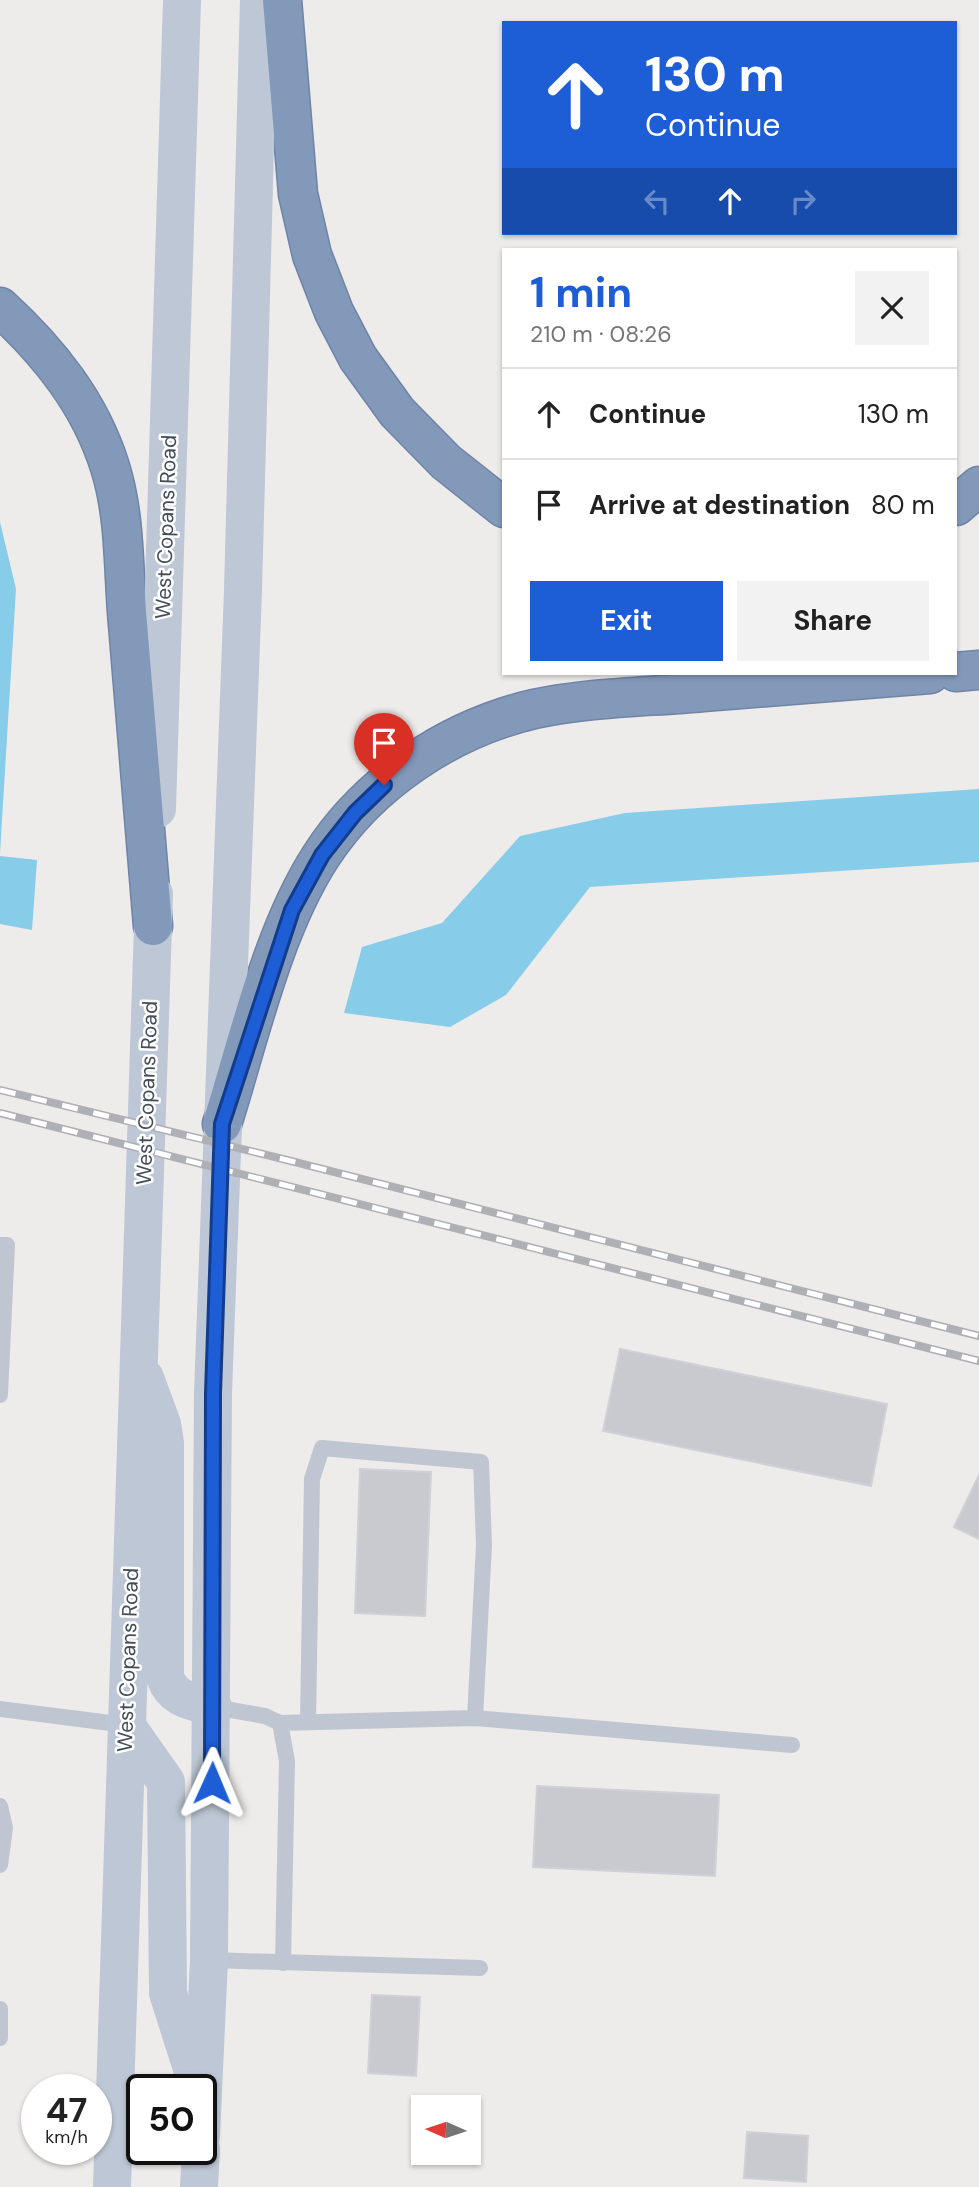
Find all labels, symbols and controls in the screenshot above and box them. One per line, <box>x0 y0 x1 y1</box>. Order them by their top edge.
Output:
text: 130 m <box>645 42 785 106</box>
icon: ahead <box>530 49 621 140</box>
text: Continue <box>645 104 780 146</box>
icon: left <box>638 182 676 220</box>
icon: ahead <box>711 182 749 220</box>
icon: right <box>784 182 822 220</box>
text: 1 min <box>530 265 632 320</box>
button: close <box>855 271 929 345</box>
text: 210 m · 08:26 <box>530 319 672 349</box>
icon: ahead <box>530 395 568 433</box>
text: Continue <box>589 397 706 431</box>
text: 130 m <box>858 397 929 431</box>
street label: West Copans Road <box>149 434 183 620</box>
icon: arrive <box>530 486 568 524</box>
text: Arrive at destination <box>589 488 850 522</box>
text: 80 m <box>871 488 935 522</box>
button: Exit <box>530 581 723 661</box>
button: Share <box>737 581 929 661</box>
pin <box>354 713 414 785</box>
icon: arrive <box>365 724 403 762</box>
street label: West Copans Road <box>130 1000 164 1186</box>
street label: West Copans Road <box>111 1567 145 1753</box>
position arrow <box>175 1746 249 1820</box>
speed limit sign: 50 <box>126 2074 217 2165</box>
text: 47 <box>46 2087 87 2133</box>
north arrow <box>411 2095 481 2165</box>
map controls <box>411 2095 481 2165</box>
text: km/h <box>45 2125 88 2149</box>

